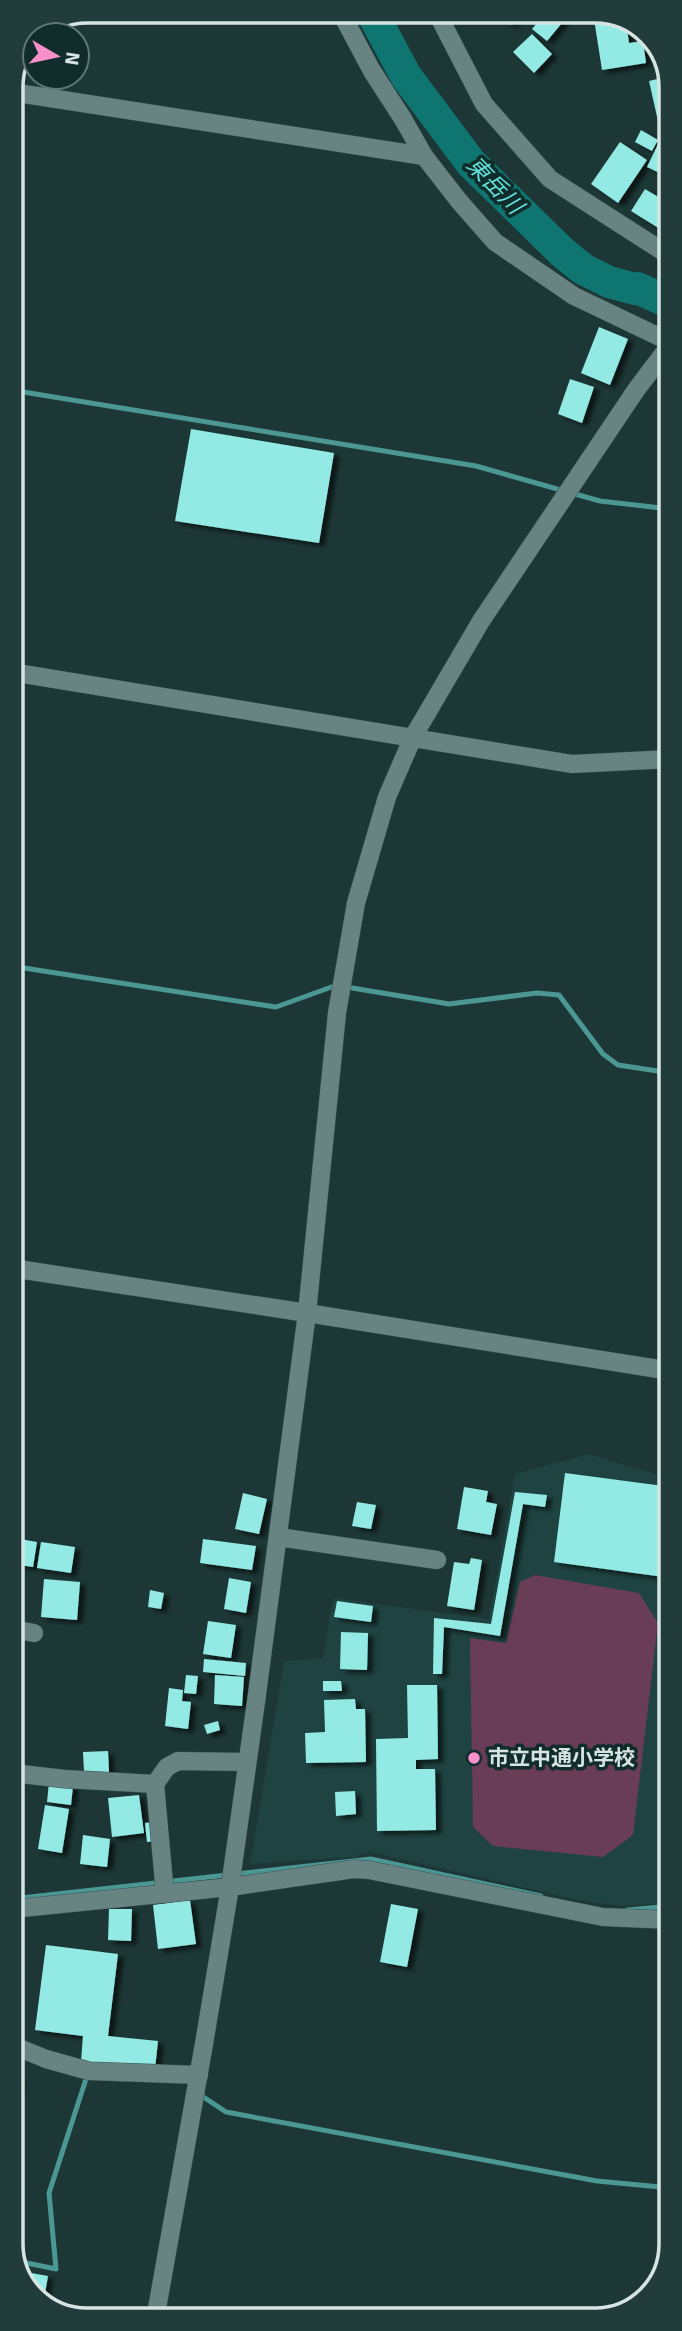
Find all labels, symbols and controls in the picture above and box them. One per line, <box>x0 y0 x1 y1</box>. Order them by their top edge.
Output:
north arrow <box>21 21 91 91</box>
text: N <box>59 50 85 67</box>
water label: 東岳川 <box>460 150 531 222</box>
place label: 市立中通小学校 <box>488 1745 635 1771</box>
marker: 市立中通小学校 <box>466 1750 482 1766</box>

